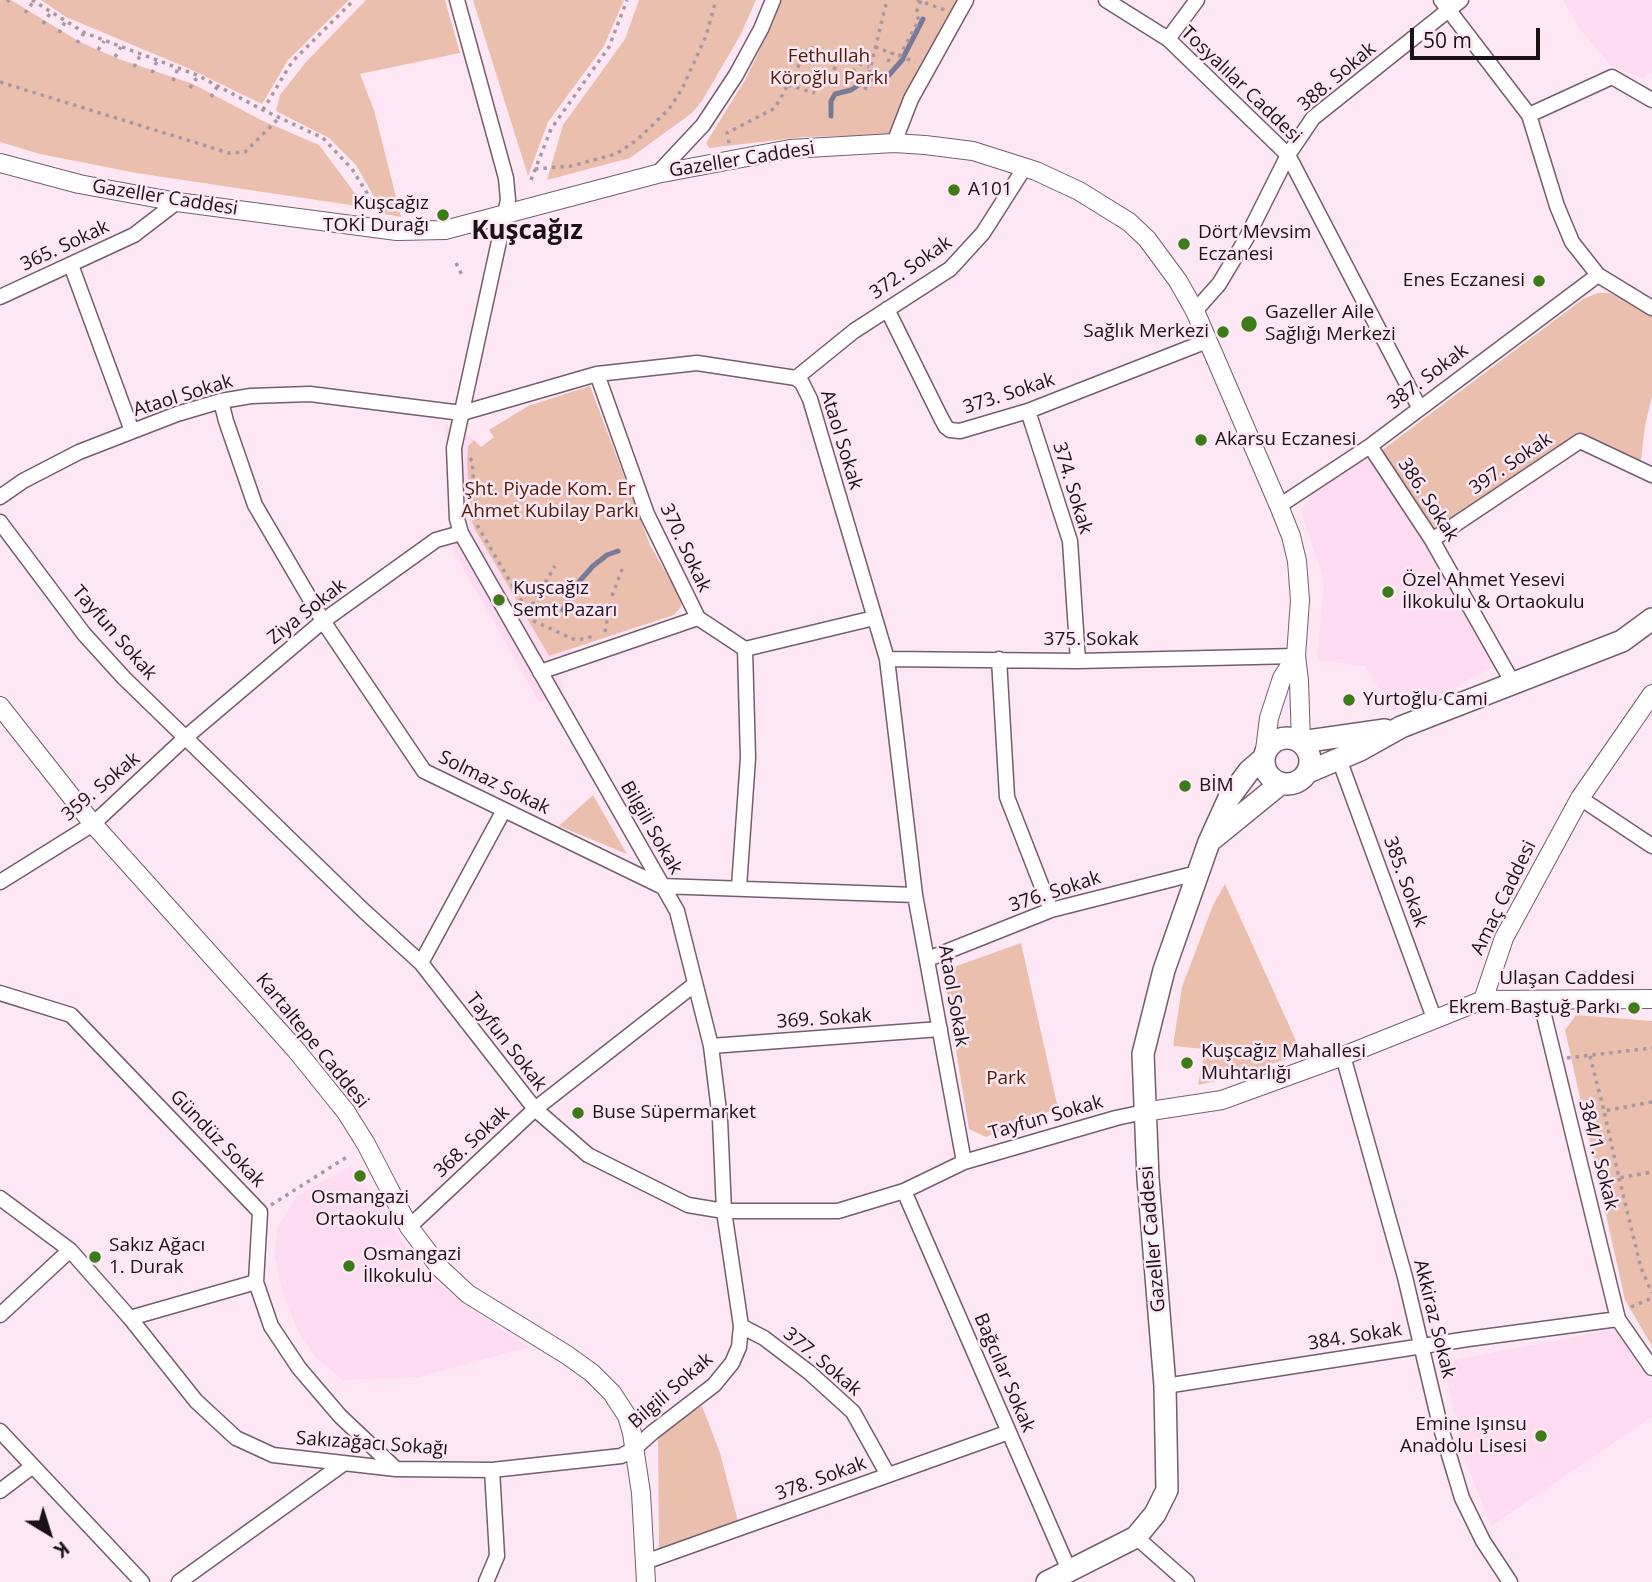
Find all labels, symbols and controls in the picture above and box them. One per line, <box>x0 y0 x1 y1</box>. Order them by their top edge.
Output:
scale bar <box>1414 14 1544 58</box>
street label: Tosyalılar Caddesi <box>1176 22 1306 148</box>
text: 50 m <box>1423 26 1472 54</box>
street label: 388. Sokak <box>1293 38 1381 116</box>
park label: Fethullah Köroğlu Parkı <box>770 46 888 90</box>
street label: Gazeller Caddesi <box>668 137 816 183</box>
street label: Gazeller Caddesi <box>91 175 239 221</box>
place label: A101 <box>968 179 1013 201</box>
marker: A101 <box>946 182 962 198</box>
place label: Kuşcağız TOKİ Durağı <box>323 193 429 237</box>
marker: Kuşcağız TOKİ Durağı <box>435 207 451 223</box>
street label: 365. Sokak <box>17 216 113 276</box>
district label: Kuşcağız <box>471 216 583 248</box>
place label: Dört Mevsim Eczanesi <box>1198 222 1311 266</box>
street label: 372. Sokak <box>866 231 956 305</box>
marker: Dört Mevsim Eczanesi <box>1176 236 1192 252</box>
place label: Enes Eczanesi <box>1403 270 1525 292</box>
marker: Enes Eczanesi <box>1531 273 1547 289</box>
place label: Gazeller Aile Sağlığı Merkezi <box>1265 302 1396 346</box>
marker: Gazeller Aile Sağlığı Merkezi <box>1239 314 1259 334</box>
place label: Sağlık Merkezi <box>1083 321 1209 343</box>
marker: Sağlık Merkezi <box>1215 324 1231 340</box>
street label: 387. Sokak <box>1383 339 1473 415</box>
street label: 373. Sokak <box>960 368 1058 420</box>
street label: Ataol Sokak <box>130 370 236 422</box>
street label: Ataol Sokak <box>815 387 867 493</box>
street label: 397. Sokak <box>1465 428 1557 500</box>
place label: Akarsu Eczanesi <box>1215 429 1356 451</box>
marker: Akarsu Eczanesi <box>1193 432 1209 448</box>
street label: 374. Sokak <box>1047 439 1097 537</box>
street label: 386. Sokak <box>1393 454 1463 546</box>
park label: Şht. Piyade Kom. Er Ahmet Kubilay Parkı <box>461 479 639 523</box>
street label: 370. Sokak <box>655 500 715 596</box>
place label: Özel Ahmet Yesevi İlkokulu & Ortaokulu <box>1402 570 1585 614</box>
street label: Ziya Sokak <box>263 574 351 650</box>
place label: Kuşcağız Semt Pazarı <box>513 578 617 622</box>
street label: Tayfun Sokak <box>67 581 161 685</box>
marker: Özel Ahmet Yesevi İlkokulu & Ortaokulu <box>1380 584 1396 600</box>
marker: Kuşcağız Semt Pazarı <box>491 592 507 608</box>
street label: 375. Sokak <box>1044 629 1138 651</box>
place label: Yurtoğlu Cami <box>1363 689 1488 711</box>
marker: Yurtoğlu Cami <box>1341 692 1357 708</box>
street label: Solmaz Sokak <box>435 746 553 820</box>
street label: 359. Sokak <box>57 748 145 826</box>
place label: BİM <box>1199 775 1234 797</box>
street label: Bilgili Sokak <box>615 777 687 879</box>
marker: BİM <box>1177 778 1193 794</box>
street label: 385. Sokak <box>1378 834 1432 930</box>
street label: Amaç Caddesi <box>1466 837 1542 959</box>
street label: 376. Sokak <box>1006 866 1104 918</box>
street label: Ataol Sokak <box>933 943 973 1049</box>
street label: Ulaşan Caddesi <box>1499 968 1635 990</box>
street label: Kartaltepe Caddesi <box>251 969 373 1113</box>
street label: Tayfun Sokak <box>461 989 551 1095</box>
place label: Ekrem Baştuğ Parkı <box>1448 997 1620 1019</box>
marker: Ekrem Baştuğ Parkı <box>1626 1000 1642 1016</box>
street label: 369. Sokak <box>776 1004 872 1034</box>
place label: Kuşcağız Mahallesi Muhtarlığı <box>1201 1041 1366 1085</box>
marker: Kuşcağız Mahallesi Muhtarlığı <box>1179 1055 1195 1071</box>
park label: Park <box>986 1068 1026 1090</box>
street label: Gündüz Sokak <box>165 1086 269 1192</box>
street label: Tayfun Sokak <box>986 1091 1106 1145</box>
street label: 384/1. Sokak <box>1573 1098 1623 1212</box>
street label: 368. Sokak <box>430 1101 514 1183</box>
place label: Buse Süpermarket <box>592 1102 756 1124</box>
marker: Buse Süpermarket <box>570 1105 586 1121</box>
street label: Gazeller Caddesi <box>1135 1165 1171 1313</box>
marker: Osmangazi Ortaokulu <box>352 1168 368 1184</box>
place label: Osmangazi Ortaokulu <box>311 1187 409 1231</box>
place label: Sakız Ağacı 1. Durak <box>109 1235 205 1279</box>
place label: Osmangazi İlkokulu <box>363 1244 461 1288</box>
marker: Sakız Ağacı 1. Durak <box>87 1249 103 1265</box>
street label: Akkiraz Sokak <box>1408 1257 1460 1381</box>
marker: Osmangazi İlkokulu <box>341 1258 357 1274</box>
street label: Bağcılar Sokak <box>969 1310 1039 1436</box>
street label: 384. Sokak <box>1306 1318 1404 1356</box>
street label: 377. Sokak <box>778 1323 866 1401</box>
street label: Bilgili Sokak <box>624 1348 718 1434</box>
place label: Emine Işınsu Anadolu Lisesi <box>1400 1414 1527 1458</box>
street label: Sakızağacı Sokağı <box>295 1427 449 1461</box>
marker: Emine Işınsu Anadolu Lisesi <box>1533 1428 1549 1444</box>
street label: 378. Sokak <box>773 1452 869 1506</box>
north arrow <box>14 1498 84 1568</box>
text: K <box>49 1535 75 1564</box>

